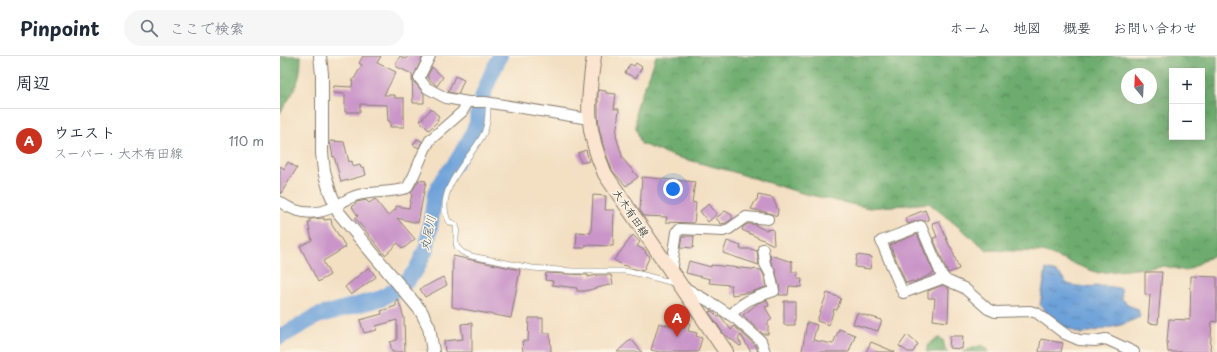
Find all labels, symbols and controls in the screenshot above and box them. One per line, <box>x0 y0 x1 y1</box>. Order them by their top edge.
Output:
search box <box>124 10 404 46</box>
text: Pinpoint <box>20 14 100 42</box>
text: ここで検索 <box>170 16 245 39</box>
icon: search <box>138 17 160 39</box>
text: ホーム <box>950 17 991 38</box>
text: 地図 <box>1013 17 1041 38</box>
text: 概要 <box>1063 17 1091 38</box>
text: お問い合わせ <box>1113 17 1197 38</box>
north arrow <box>1121 68 1157 104</box>
map controls <box>1169 68 1205 140</box>
button: + <box>1169 68 1205 104</box>
text: 周辺 <box>16 69 50 95</box>
button: − <box>1169 104 1205 140</box>
text: ウエスト <box>54 120 115 143</box>
text: A <box>24 131 34 150</box>
text: 110 m <box>229 131 264 150</box>
text: スーパー · 大木有田線 <box>54 143 183 162</box>
your location <box>663 179 683 199</box>
street label: 大木有田線 <box>609 185 654 240</box>
water label: 丸尾川 <box>414 213 440 252</box>
pin: A <box>664 304 690 337</box>

